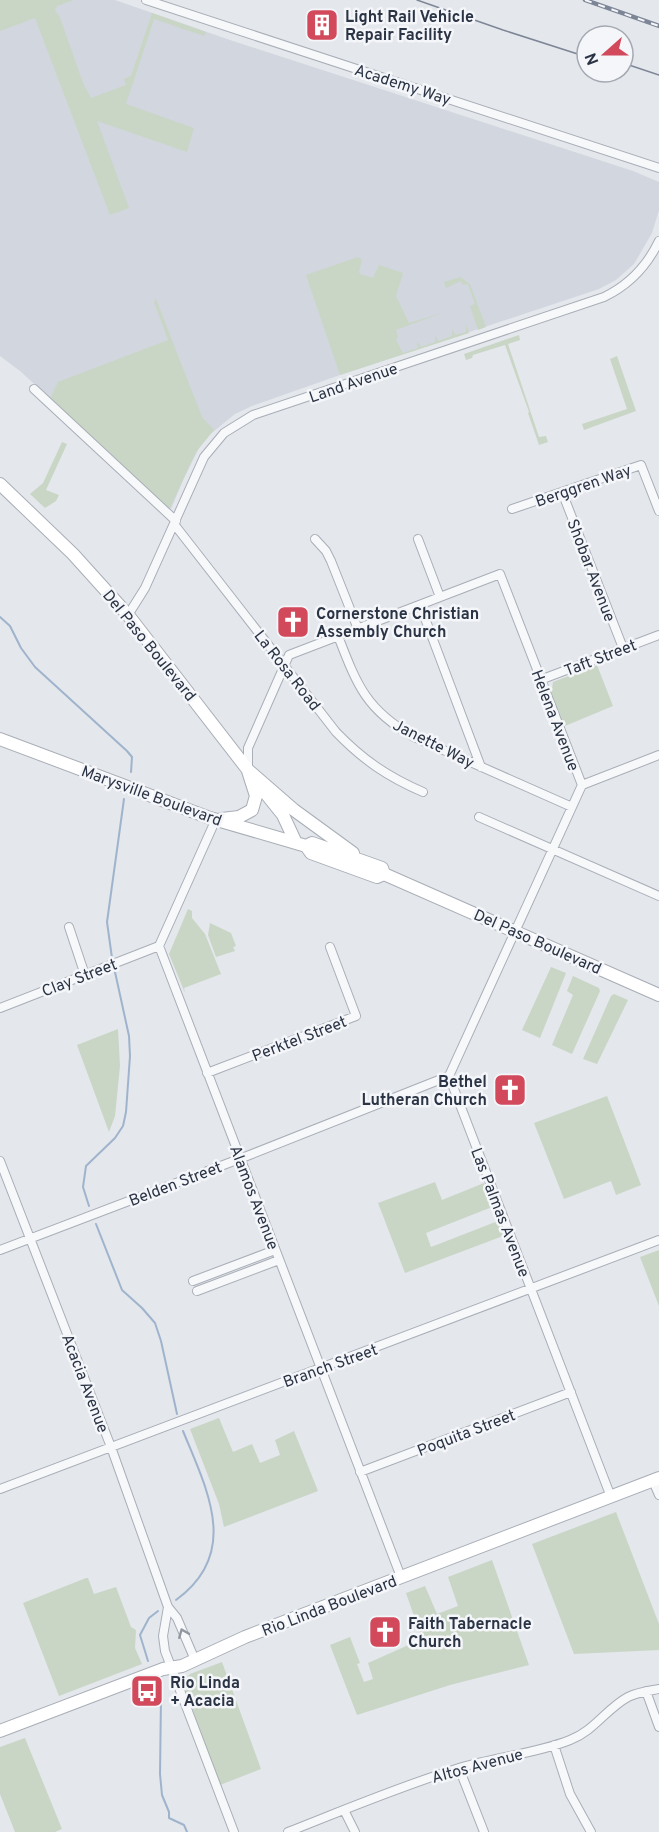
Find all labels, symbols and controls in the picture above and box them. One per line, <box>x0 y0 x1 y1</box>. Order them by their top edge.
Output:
building icon: Light Rail Vehicle Repair Facility <box>304 7 340 43</box>
place label: Light Rail Vehicle Repair Facility <box>345 8 474 46</box>
north arrow <box>575 24 635 84</box>
text: N <box>581 50 604 68</box>
street label: Academy Way <box>352 61 453 111</box>
street label: Land Avenue <box>307 359 401 408</box>
street label: Berggren Way <box>533 461 634 513</box>
street label: Shobar Avenue <box>561 517 619 625</box>
street label: Del Paso Boulevard <box>97 586 200 706</box>
church icon: Cornerstone Christian Assembly Church <box>275 604 311 640</box>
place label: Cornerstone Christian Assembly Church <box>316 605 479 643</box>
street label: La Rosa Road <box>249 627 324 715</box>
street label: Taft Street <box>562 636 640 682</box>
street label: Helena Avenue <box>526 667 583 774</box>
street label: Janette Way <box>389 716 477 774</box>
street label: Marysville Boulevard <box>78 762 224 832</box>
street label: Del Paso Boulevard <box>470 906 604 980</box>
street label: Clay Street <box>39 955 120 1002</box>
street label: Perktel Street <box>250 1013 350 1067</box>
church icon: Bethel Lutheran Church <box>492 1072 528 1108</box>
place label: Bethel Lutheran Church <box>361 1073 487 1111</box>
street label: Alamos Avenue <box>224 1143 282 1253</box>
street label: Las Palmas Avenue <box>465 1145 533 1280</box>
street label: Belden Street <box>126 1158 225 1212</box>
street label: Acacia Avenue <box>56 1331 112 1436</box>
street label: Branch Street <box>281 1341 381 1393</box>
street label: Poquita Street <box>415 1406 519 1462</box>
street label: Rio Linda Boulevard <box>259 1572 400 1642</box>
church icon: Faith Tabernacle Church <box>367 1614 403 1650</box>
place label: Faith Tabernacle Church <box>408 1615 532 1653</box>
one-way arrow <box>178 1628 190 1639</box>
bus stop icon: Rio Linda + Acacia <box>129 1673 165 1709</box>
place label: Rio Linda + Acacia <box>170 1674 240 1712</box>
street label: Altos Avenue <box>430 1745 525 1789</box>

